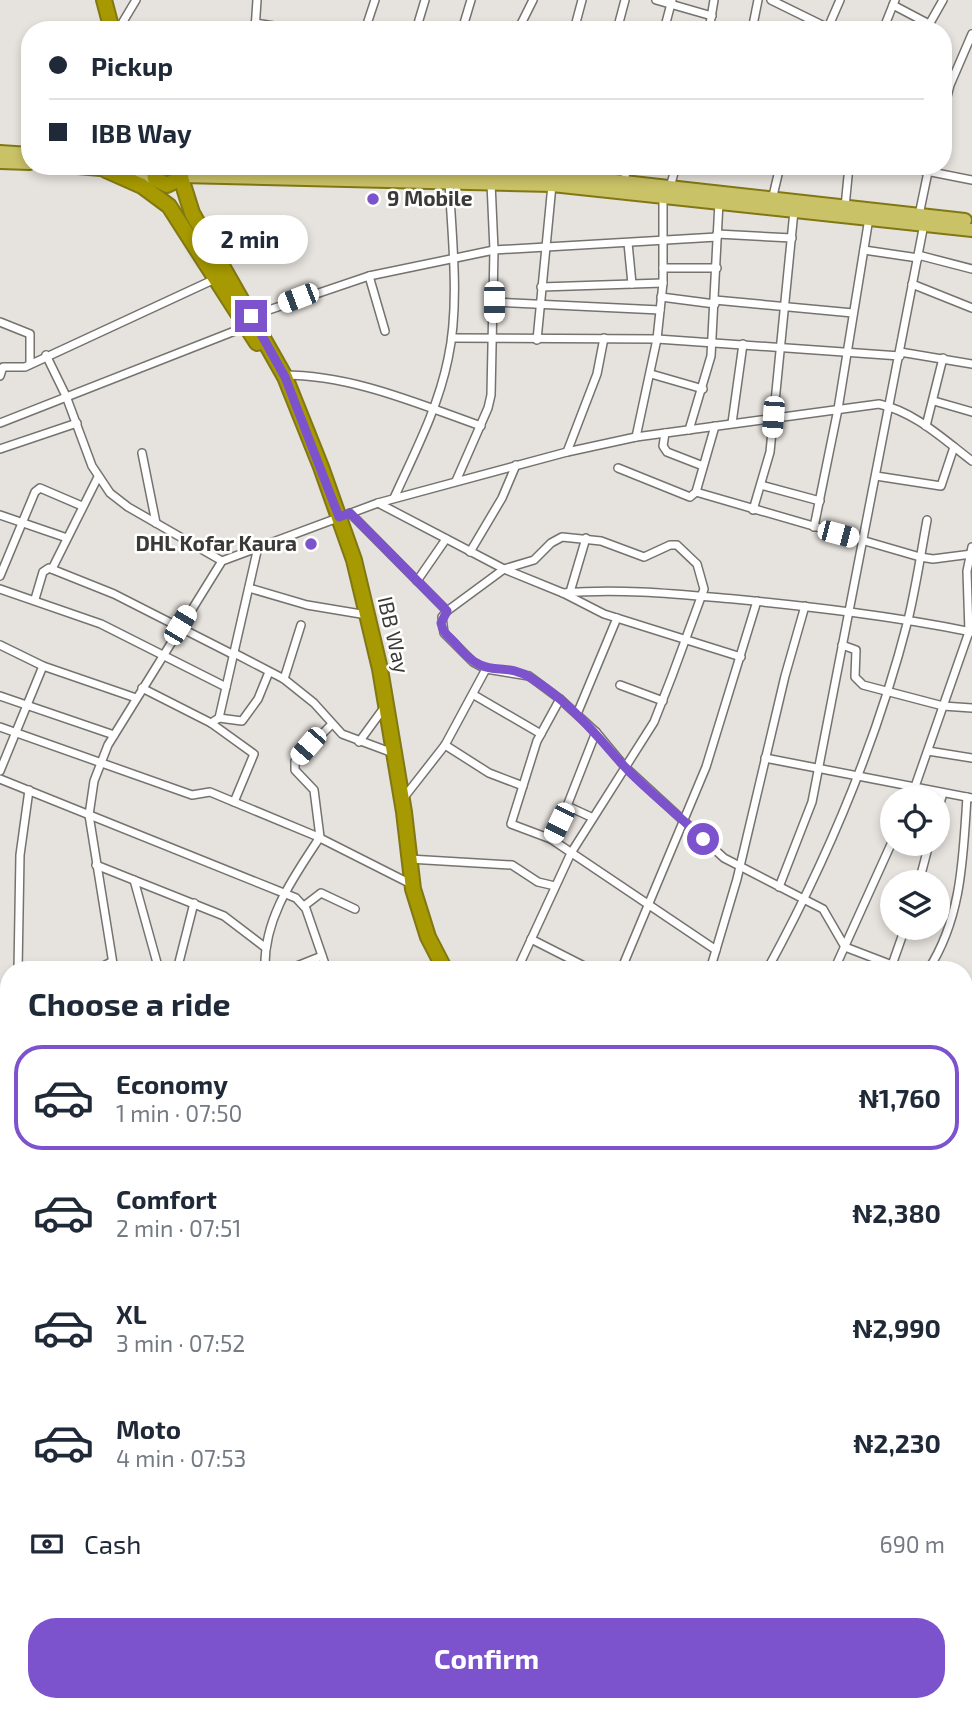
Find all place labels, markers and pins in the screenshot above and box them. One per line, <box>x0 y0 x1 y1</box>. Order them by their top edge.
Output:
place label: 9 Mobile <box>387 185 473 210</box>
marker: 9 Mobile <box>365 191 381 207</box>
place label: DHL Kofar Kaura <box>135 530 297 555</box>
marker: DHL Kofar Kaura <box>303 536 319 552</box>

